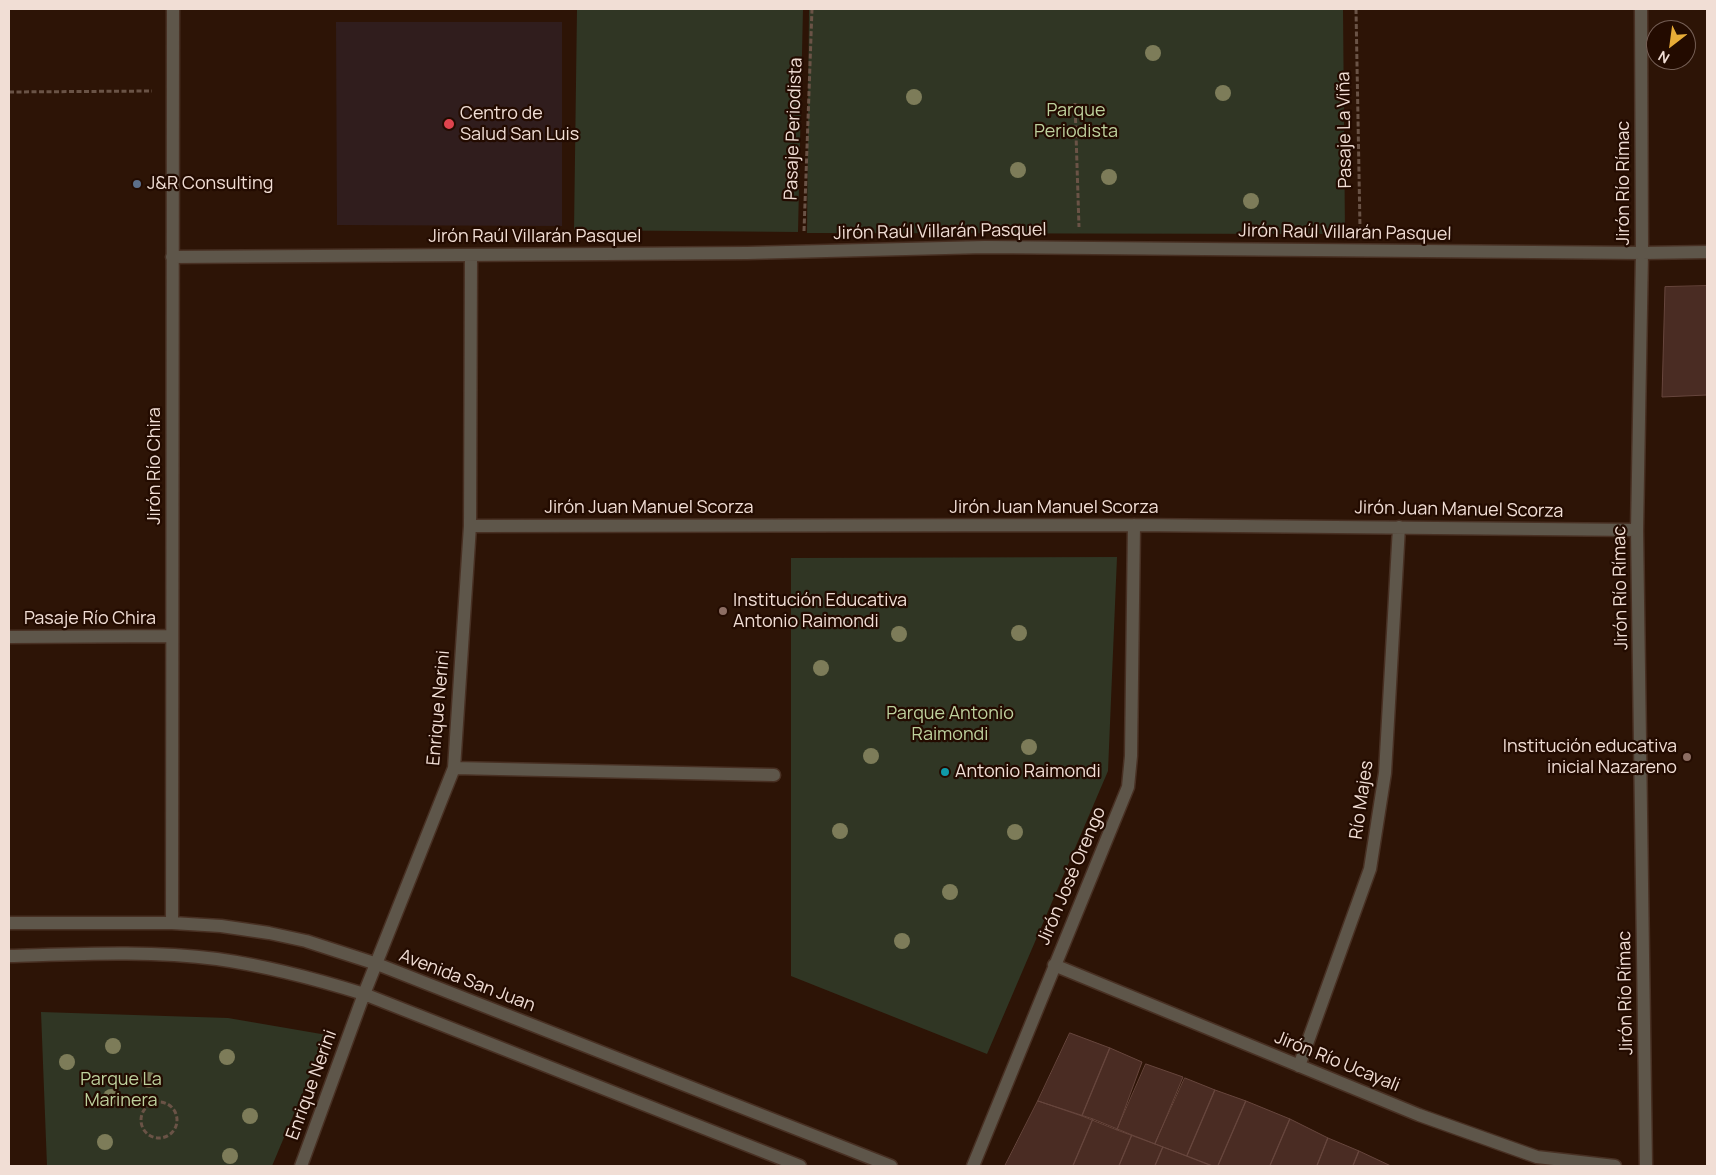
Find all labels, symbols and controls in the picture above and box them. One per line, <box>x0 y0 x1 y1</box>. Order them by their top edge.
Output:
north arrow <box>1646 20 1696 70</box>
text: N <box>1655 47 1673 68</box>
street label: Pasaje Periodista <box>781 57 807 201</box>
street label: Pasaje La Viña <box>1333 71 1357 189</box>
park label: Parque Periodista <box>1034 100 1118 142</box>
place label: Centro de Salud San Luis <box>460 103 579 146</box>
marker: Centro de Salud San Luis <box>442 117 456 131</box>
street label: Jirón Río Rímac <box>1613 121 1635 245</box>
place label: J&R Consulting <box>147 173 273 195</box>
marker: J&R Consulting <box>131 178 143 190</box>
street label: Jirón Raúl Villarán Pasquel <box>833 219 1047 245</box>
street label: Jirón Raúl Villarán Pasquel <box>1238 220 1452 246</box>
street label: Jirón Raúl Villarán Pasquel <box>428 226 642 248</box>
street label: Jirón Río Chira <box>144 407 166 525</box>
street label: Jirón Juan Manuel Scorza <box>545 497 753 519</box>
street label: Jirón Juan Manuel Scorza <box>950 497 1158 519</box>
street label: Jirón Juan Manuel Scorza <box>1354 497 1564 523</box>
street label: Jirón Río Rímac <box>1609 526 1633 650</box>
place label: Institución Educativa Antonio Raimondi <box>733 590 907 632</box>
marker: Institución Educativa Antonio Raimondi <box>717 605 729 617</box>
street label: Pasaje Río Chira <box>24 608 156 630</box>
street label: Enrique Nerini <box>423 650 455 766</box>
park label: Parque Antonio Raimondi <box>886 703 1014 746</box>
place label: Institución educativa inicial Nazareno <box>1503 736 1677 779</box>
marker: Institución educativa inicial Nazareno <box>1681 751 1693 763</box>
street label: Río Majes <box>1346 759 1378 841</box>
place label: Antonio Raimondi <box>955 761 1101 783</box>
marker: Antonio Raimondi <box>939 766 951 778</box>
street label: Jirón José Orengo <box>1033 804 1111 948</box>
street label: Jirón Río Rímac <box>1614 931 1638 1055</box>
street label: Avenida San Juan <box>396 945 538 1017</box>
street label: Enrique Nerini <box>282 1027 342 1143</box>
street label: Jirón Río Ucayali <box>1271 1027 1403 1097</box>
park label: Parque La Marinera <box>80 1069 162 1112</box>

